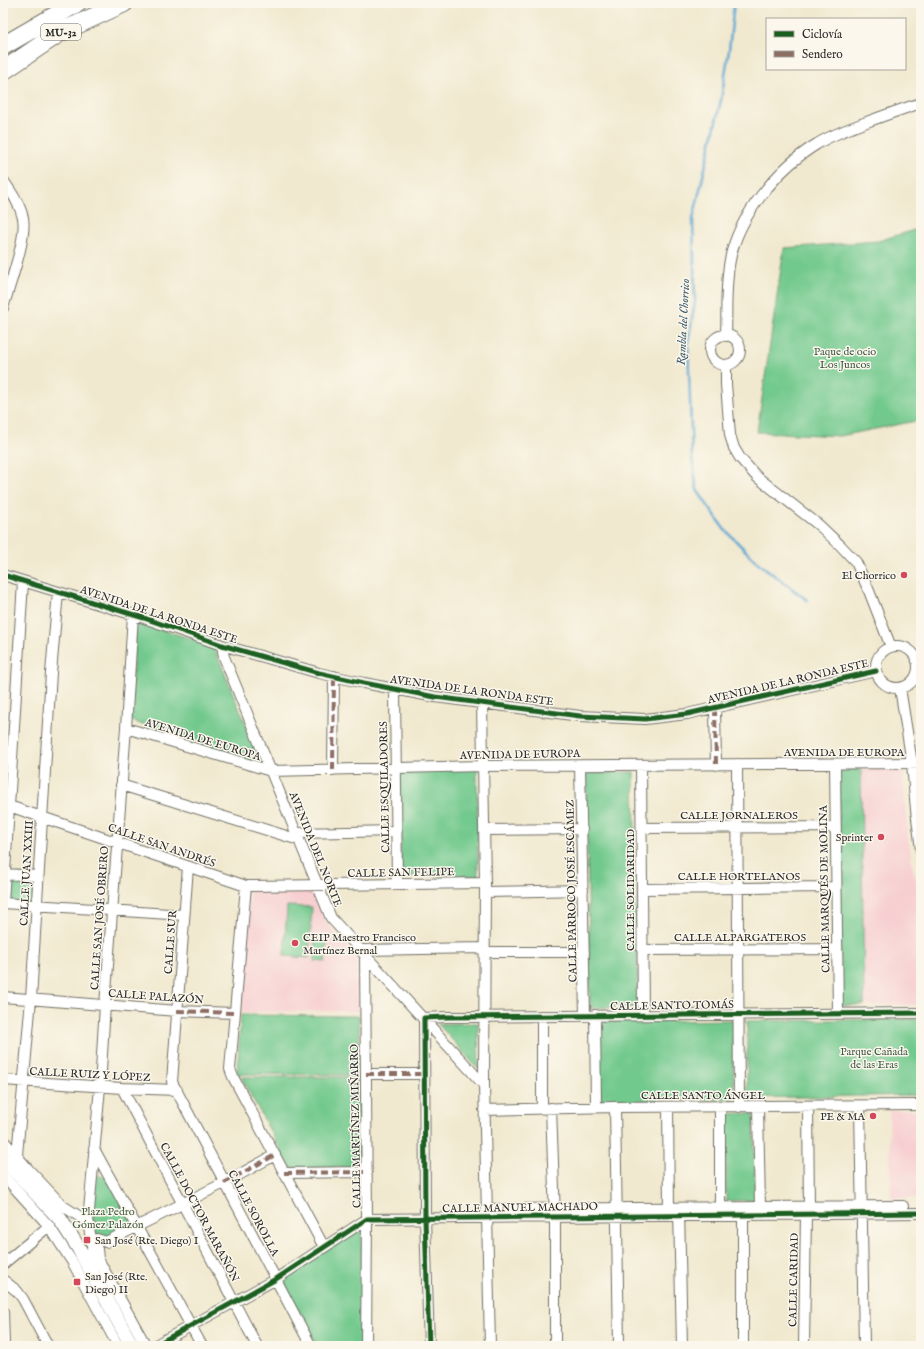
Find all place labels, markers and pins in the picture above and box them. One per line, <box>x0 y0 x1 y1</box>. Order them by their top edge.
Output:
place label: El Chorrico <box>842 569 896 583</box>
marker: El Chorrico <box>899 570 909 580</box>
place label: Sprinter <box>836 831 873 845</box>
marker: Sprinter <box>876 832 886 842</box>
place label: CEIP Maestro Francisco Martínez Bernal <box>303 931 416 958</box>
marker: CEIP Maestro Francisco Martínez Bernal <box>290 938 300 948</box>
place label: PE & MA <box>820 1110 866 1124</box>
marker: PE & MA <box>868 1111 878 1121</box>
place label: San José (Rte. Diego) I <box>95 1234 199 1248</box>
marker: San José (Rte. Diego) I <box>82 1235 92 1245</box>
place label: San José (Rte. Diego) II <box>85 1270 147 1297</box>
marker: San José (Rte. Diego) II <box>72 1277 82 1287</box>

